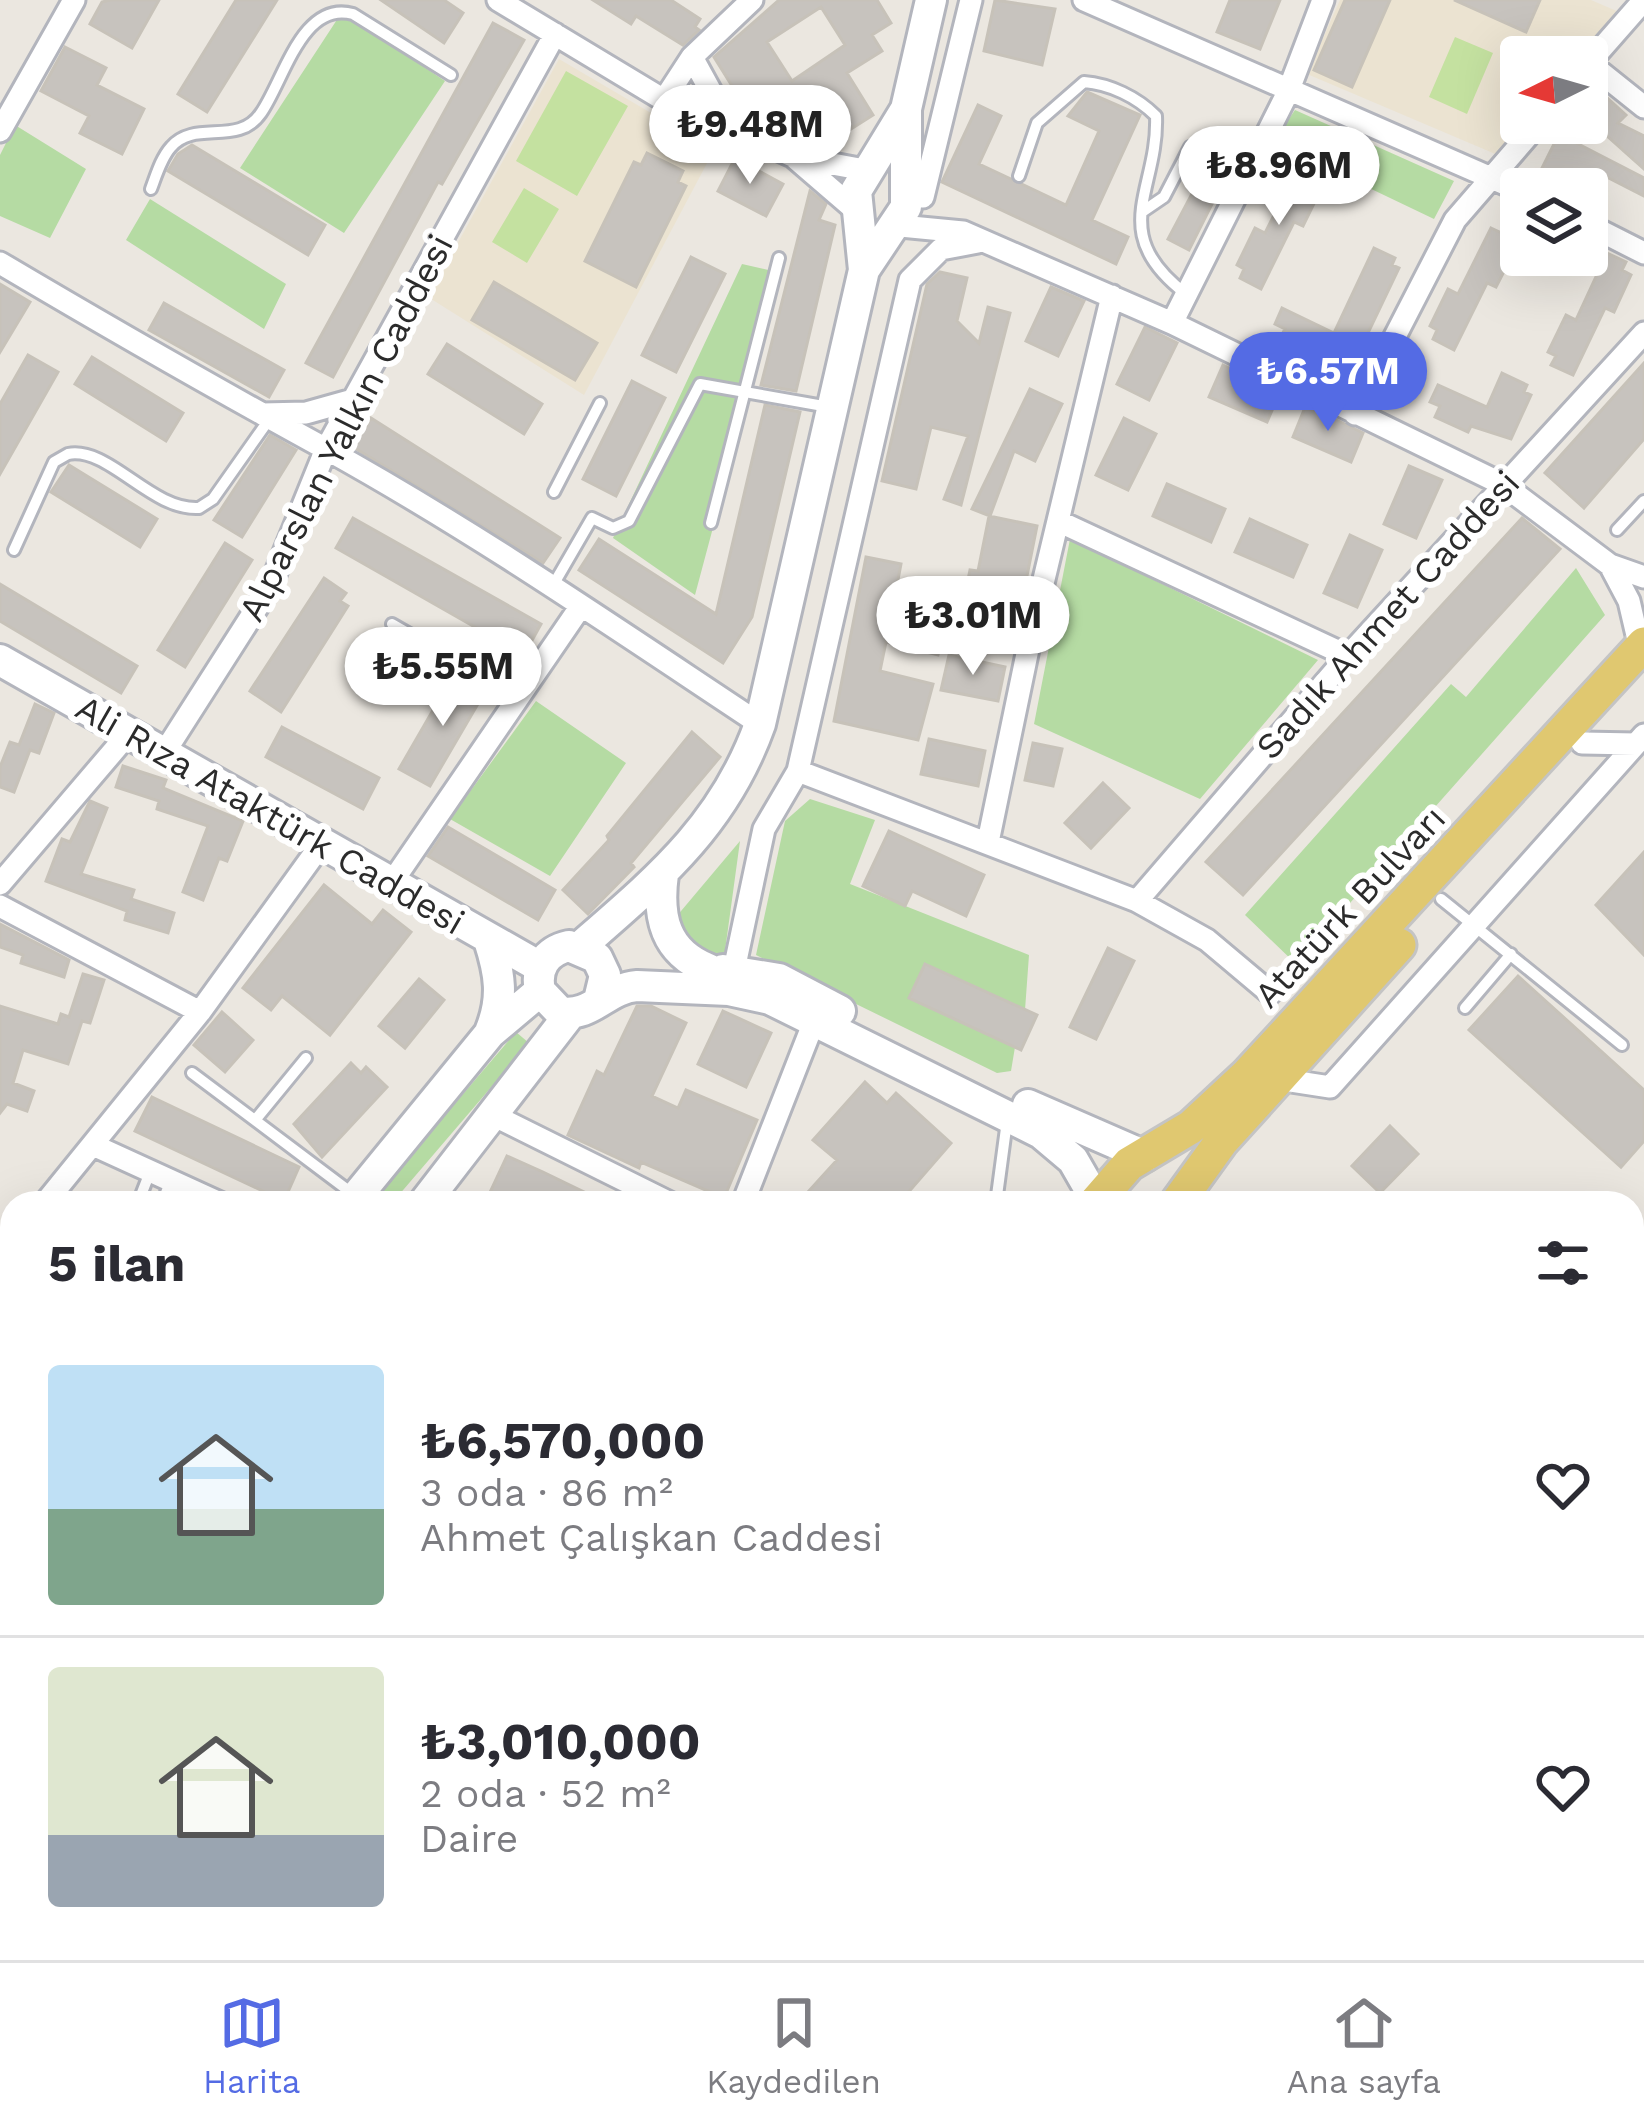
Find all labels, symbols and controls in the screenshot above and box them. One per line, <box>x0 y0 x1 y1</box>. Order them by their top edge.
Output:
north arrow <box>1500 36 1608 144</box>
map controls <box>1500 36 1608 276</box>
pin: ₺9.48M <box>652 85 848 187</box>
text: ₺9.48M <box>676 101 824 146</box>
pin: ₺8.96M <box>1181 126 1377 228</box>
text: ₺8.96M <box>1206 142 1352 187</box>
button: layers <box>1500 168 1608 276</box>
street label: Alparslan Yalkın Caddesi <box>230 228 462 628</box>
pin: ₺6.57M <box>1230 332 1426 434</box>
text: ₺6.57M <box>1256 348 1400 393</box>
street label: Sadık Ahmet Caddesi <box>1248 462 1528 768</box>
pin: ₺3.01M <box>875 576 1071 678</box>
text: ₺3.01M <box>903 592 1043 637</box>
pin: ₺5.55M <box>345 627 541 729</box>
text: ₺5.55M <box>372 643 514 688</box>
street label: Ali Rıza Ataktürk Caddesi <box>68 686 472 944</box>
street label: Atatürk Bulvarı <box>1246 798 1454 1016</box>
icon: filters <box>1530 1230 1596 1296</box>
text: 5 ilan <box>48 1234 185 1293</box>
text: ₺6,570,000 <box>420 1411 705 1470</box>
icon: home <box>144 1413 288 1557</box>
icon: heart <box>1530 1452 1596 1518</box>
text: 3 oda · 86 m² <box>420 1470 673 1515</box>
text: Ahmet Çalışkan Caddesi <box>420 1515 883 1560</box>
text: ₺3,010,000 <box>420 1712 701 1771</box>
icon: home <box>144 1715 288 1859</box>
icon: heart <box>1530 1754 1596 1820</box>
text: 2 oda · 52 m² <box>420 1771 671 1816</box>
text: Daire <box>420 1816 518 1861</box>
tab: Harita <box>203 1990 300 2101</box>
tab: Kaydedilen <box>706 1990 881 2101</box>
tab: Ana sayfa <box>1287 1990 1441 2101</box>

